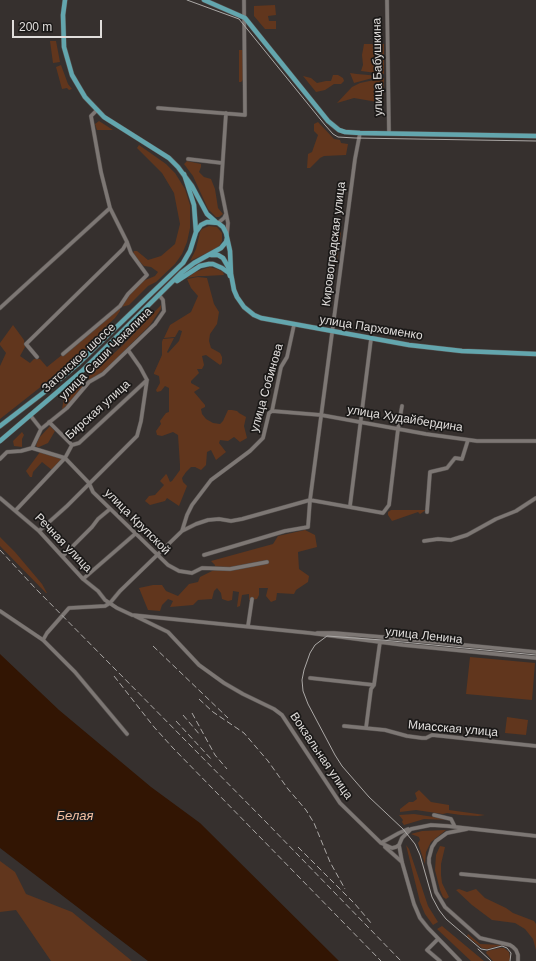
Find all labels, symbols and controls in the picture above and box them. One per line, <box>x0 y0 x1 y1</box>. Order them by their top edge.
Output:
scale bar <box>14 12 104 38</box>
street label: улица Бабушкина <box>370 18 386 116</box>
text: 200 m <box>19 20 52 34</box>
street label: Кировоградская улица <box>319 181 349 307</box>
street label: улица Саши Чекалина <box>57 305 155 403</box>
street label: улица Пархоменко <box>318 313 424 343</box>
street label: Затонское шоссе <box>39 320 119 396</box>
street label: улица Собинова <box>247 342 287 434</box>
street label: Бирская улица <box>63 377 133 443</box>
street label: улица Худайбердина <box>346 403 464 435</box>
street label: улица Крупской <box>101 486 173 558</box>
street label: Речная улица <box>31 511 95 575</box>
street label: улица Ленина <box>385 625 463 647</box>
street label: Вокзальная улица <box>287 710 355 802</box>
street label: Миасская улица <box>407 718 499 740</box>
water label: Белая <box>57 808 93 824</box>

